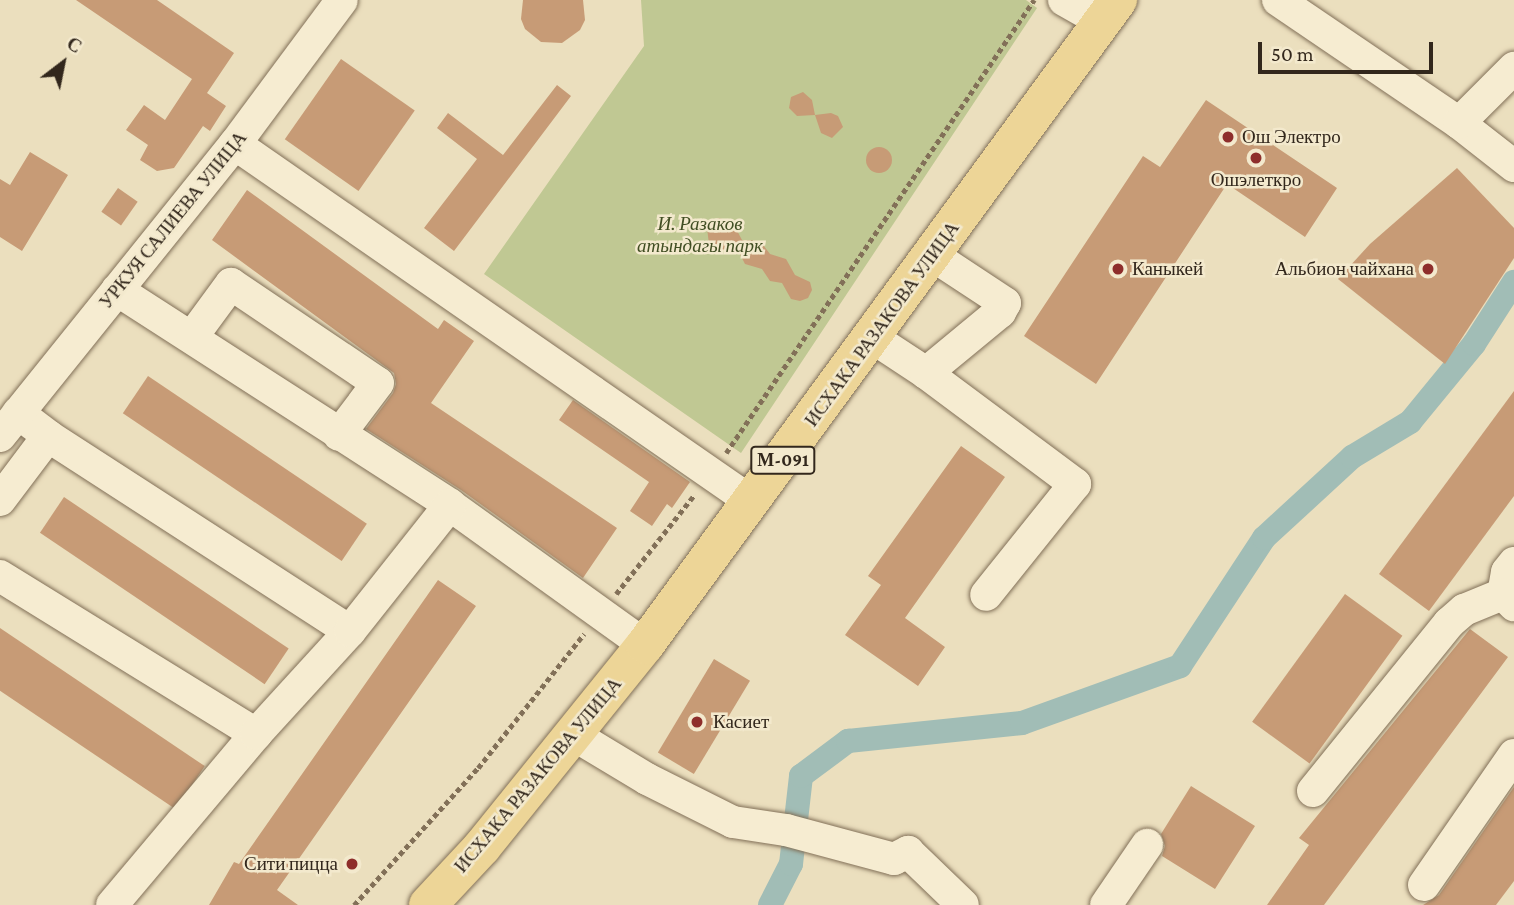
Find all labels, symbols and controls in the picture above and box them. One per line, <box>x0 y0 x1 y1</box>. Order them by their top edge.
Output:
north arrow <box>28 28 98 98</box>
scale bar <box>1262 28 1437 72</box>
text: С <box>63 32 86 57</box>
text: 50 m <box>1271 42 1314 66</box>
place label: Ош Электро <box>1242 126 1341 148</box>
street label: УРКУЯ САЛИЕВА УЛИЦА <box>94 127 252 313</box>
marker: Ош Электро <box>1220 129 1236 145</box>
marker: Ошэлеткро <box>1248 150 1264 166</box>
place label: Ошэлеткро <box>1211 169 1301 191</box>
park label: И. Разаков атындагы парк <box>637 213 763 257</box>
street label: ИСХАКА РАЗАКОВА УЛИЦА <box>800 217 964 431</box>
place label: Каныкей <box>1132 258 1203 280</box>
place label: Альбион чайхана <box>1275 258 1414 280</box>
marker: Каныкей <box>1110 261 1126 277</box>
marker: Альбион чайхана <box>1420 261 1436 277</box>
road number: М-091 <box>750 446 816 474</box>
street label: ИСХАКА РАЗАКОВА УЛИЦА <box>450 673 626 877</box>
place label: Касиет <box>713 711 769 733</box>
marker: Касиет <box>687 712 707 732</box>
place label: Сити пицца <box>244 853 338 875</box>
marker: Сити пицца <box>344 856 360 872</box>

